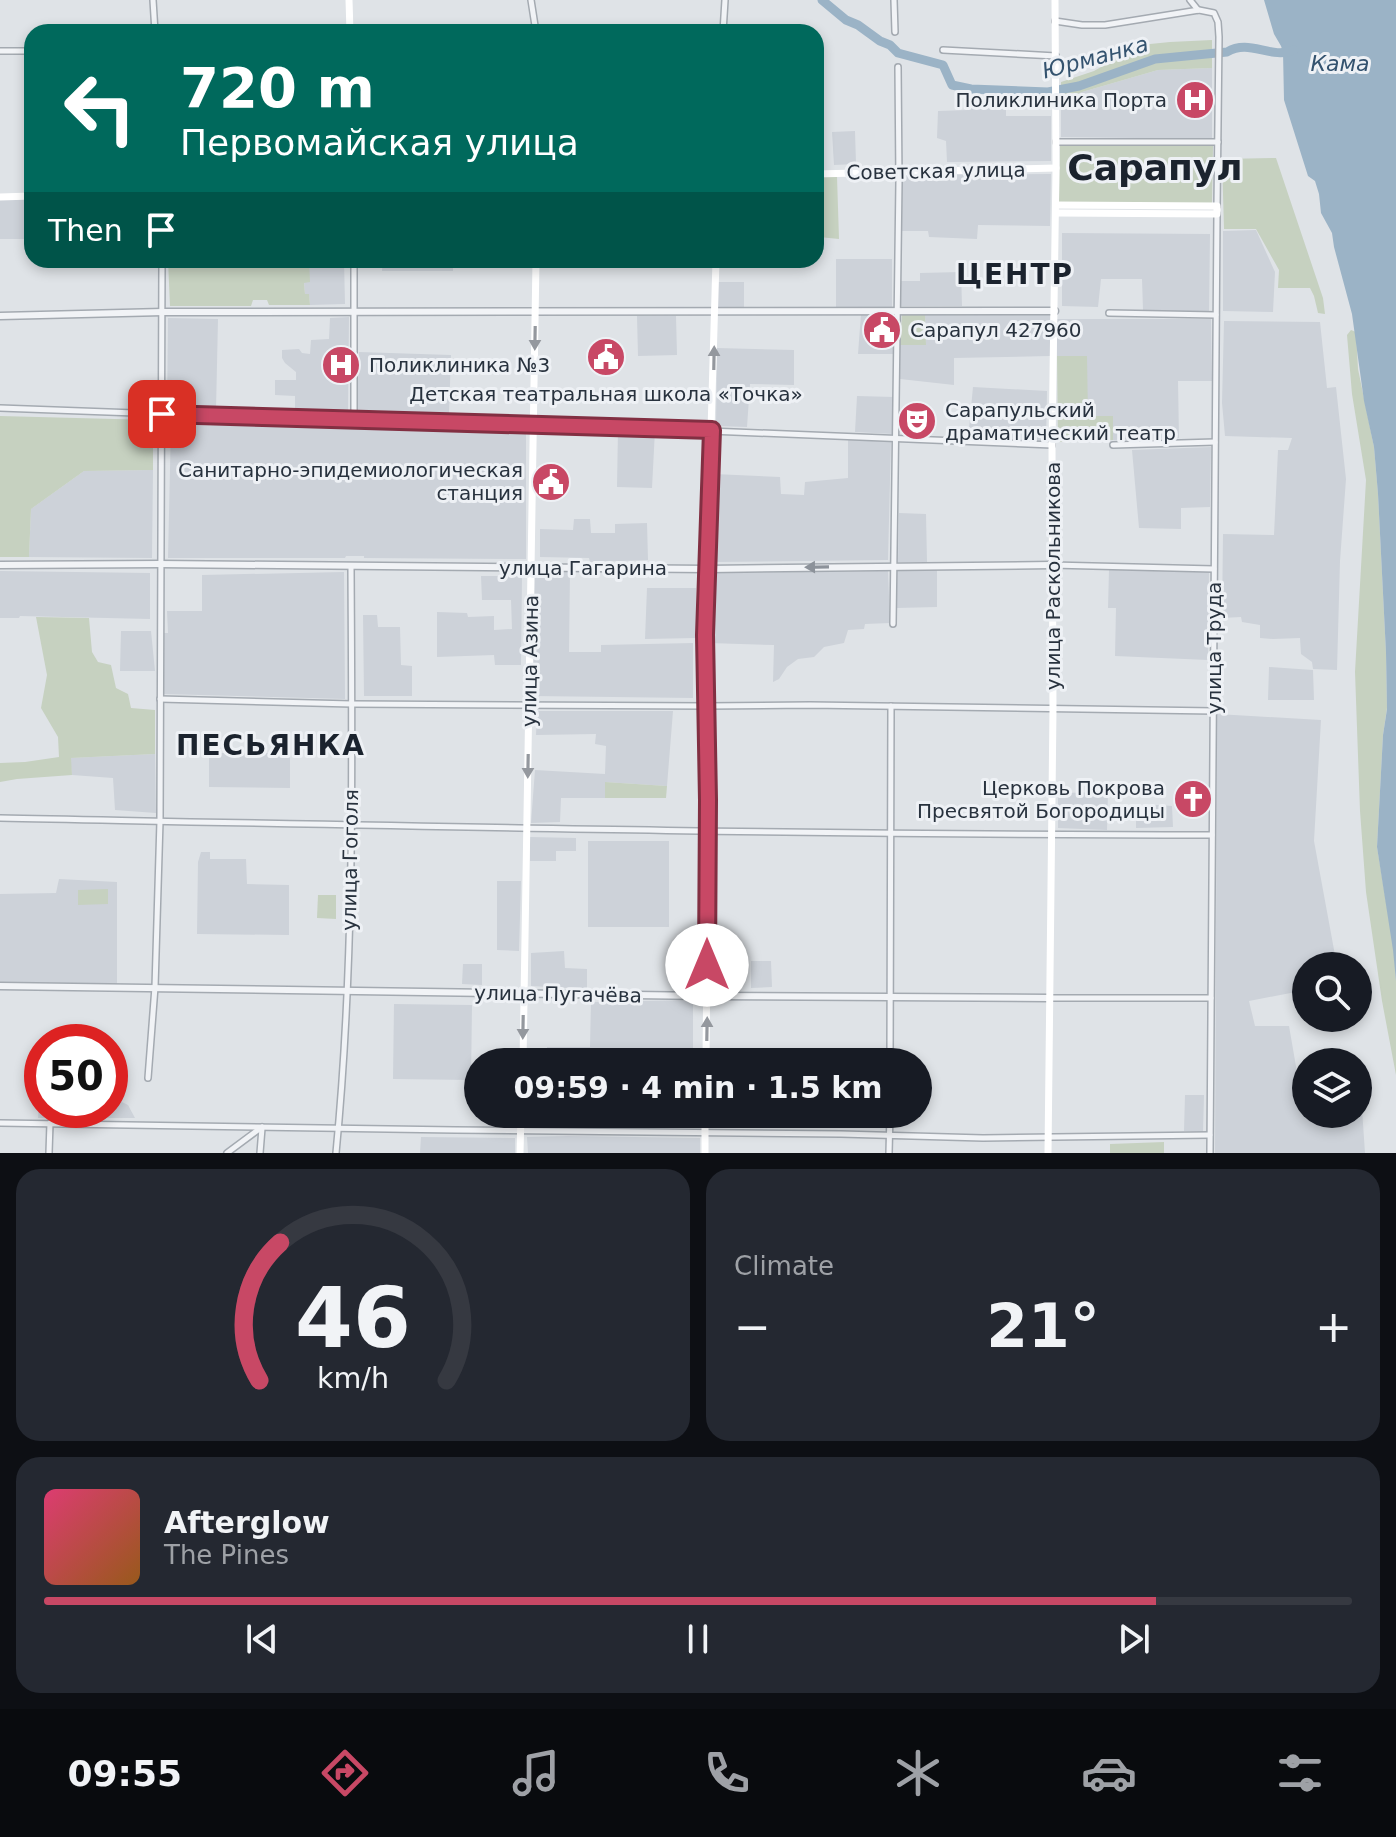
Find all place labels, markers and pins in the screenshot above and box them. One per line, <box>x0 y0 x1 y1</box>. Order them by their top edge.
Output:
hospital icon: Поликлиника Порта <box>1174 79 1216 121</box>
place label: Поликлиника Порта <box>955 88 1167 112</box>
public building icon: Сарапул 427960 <box>861 309 903 351</box>
place label: Сарапул 427960 <box>910 318 1082 342</box>
public building icon: Детская театральная школа «Точка» <box>585 336 627 378</box>
hospital icon: Поликлиника №3 <box>320 344 362 386</box>
place label: Поликлиника №3 <box>369 353 550 377</box>
pin <box>128 380 196 448</box>
place label: Детская театральная школа «Точка» <box>409 382 803 406</box>
place label: Сарапульский драматический театр <box>945 398 1176 445</box>
theatre icon: Сарапульский драматический театр <box>896 400 938 442</box>
place label: Санитарно-эпидемиологическая станция <box>178 458 523 505</box>
public building icon: Санитарно-эпидемиологическая станция <box>530 461 572 503</box>
place label: Церковь Покрова Пресвятой Богородицы <box>917 776 1165 823</box>
church icon: Церковь Покрова Пресвятой Богородицы <box>1172 778 1214 820</box>

